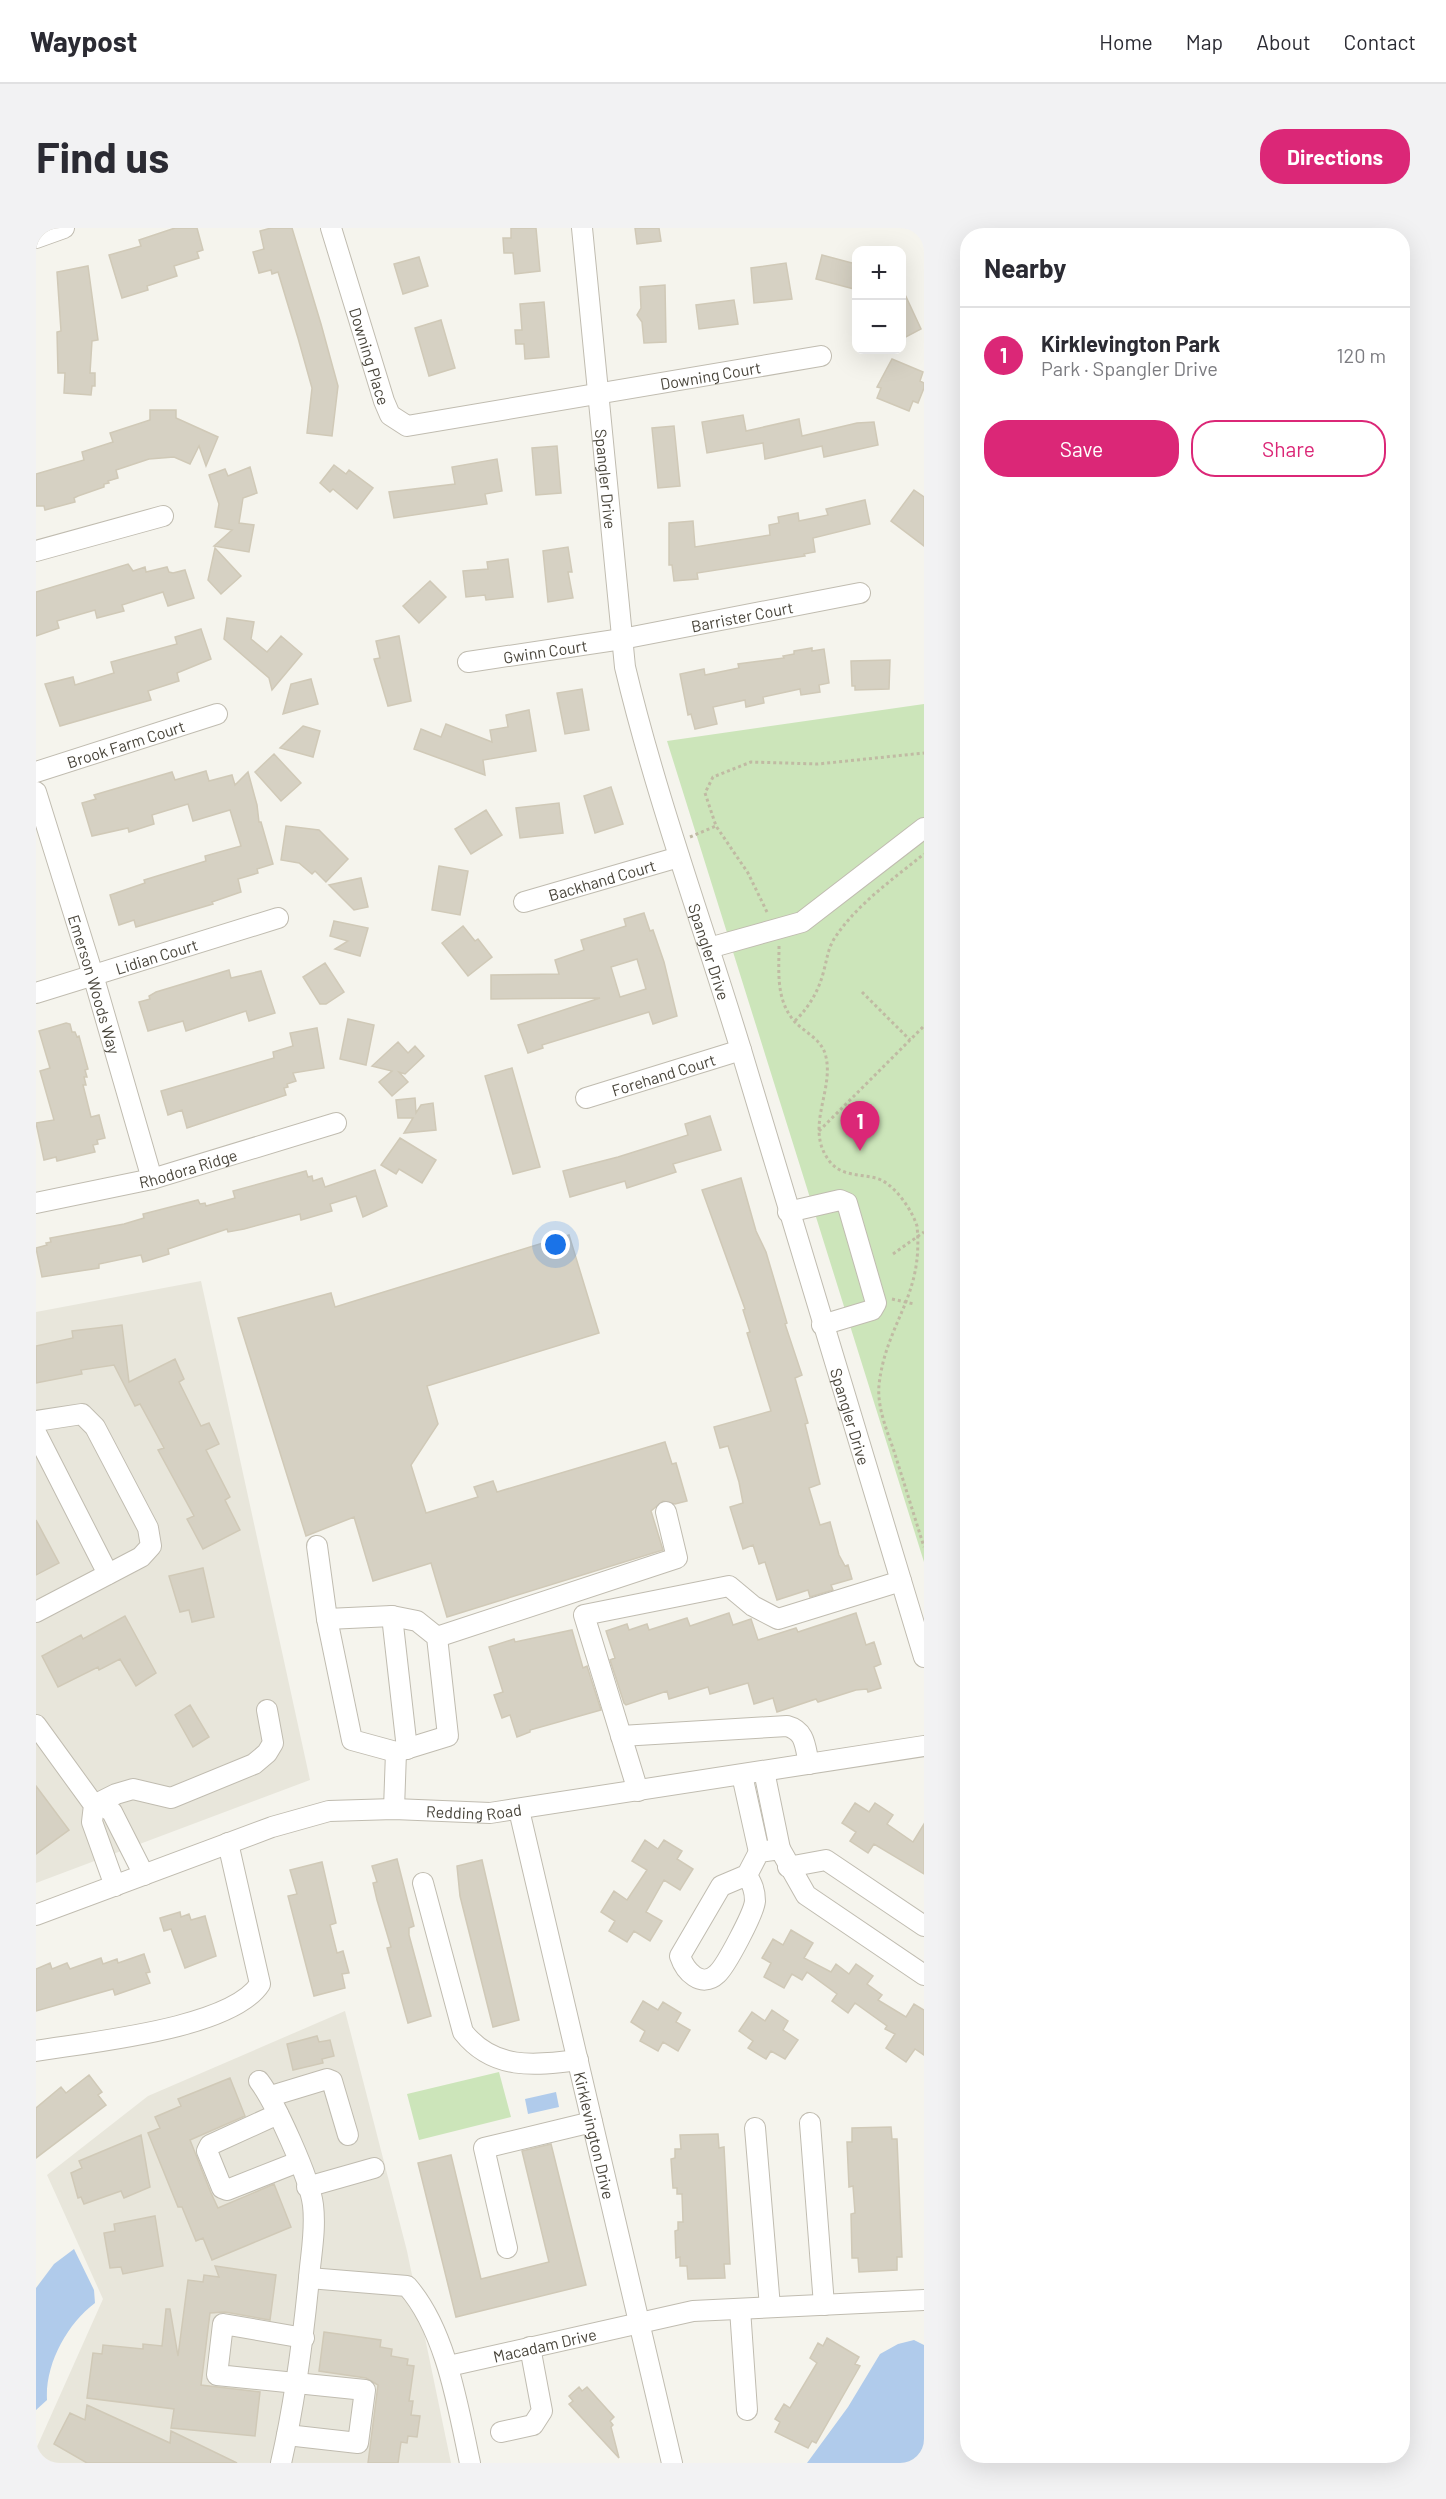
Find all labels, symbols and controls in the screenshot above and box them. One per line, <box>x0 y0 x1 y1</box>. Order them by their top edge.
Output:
text: Waypost <box>30 24 137 58</box>
text: Home <box>1099 29 1153 54</box>
text: Map <box>1186 29 1223 54</box>
text: About <box>1256 29 1311 54</box>
text: Contact <box>1344 29 1416 54</box>
button: Directions <box>1260 129 1410 184</box>
text: Find us <box>36 131 169 181</box>
map controls <box>852 246 906 354</box>
button: + <box>852 246 906 300</box>
text: Nearby <box>984 252 1066 283</box>
button: − <box>852 300 906 354</box>
street label: Downing Place <box>346 305 394 407</box>
text: Kirklevington Park <box>1041 330 1220 356</box>
text: 1 <box>1000 343 1007 367</box>
text: 120 m <box>1336 343 1386 367</box>
text: Park · Spangler Drive <box>1041 356 1218 380</box>
street label: Downing Court <box>658 357 762 393</box>
button: Save <box>984 420 1179 477</box>
button: Share <box>1191 420 1386 477</box>
street label: Spangler Drive <box>592 428 621 530</box>
street label: Barrister Court <box>689 597 795 635</box>
street label: Gwinn Court <box>502 635 588 666</box>
street label: Brook Farm Court <box>64 716 187 771</box>
street label: Backhand Court <box>546 855 658 904</box>
street label: Spangler Drive <box>685 901 734 1002</box>
street label: Emerson Woods Way <box>65 912 125 1057</box>
street label: Lidian Court <box>113 934 200 977</box>
street label: Forehand Court <box>609 1049 718 1099</box>
pin: 1 <box>840 1102 880 1151</box>
street label: Rhodora Ridge <box>137 1144 239 1191</box>
your location <box>541 1230 570 1259</box>
street label: Spangler Drive <box>827 1366 874 1467</box>
street label: Redding Road <box>426 1799 523 1823</box>
street label: Kirklevington Drive <box>571 2070 619 2201</box>
street label: Macadam Drive <box>491 2324 598 2365</box>

